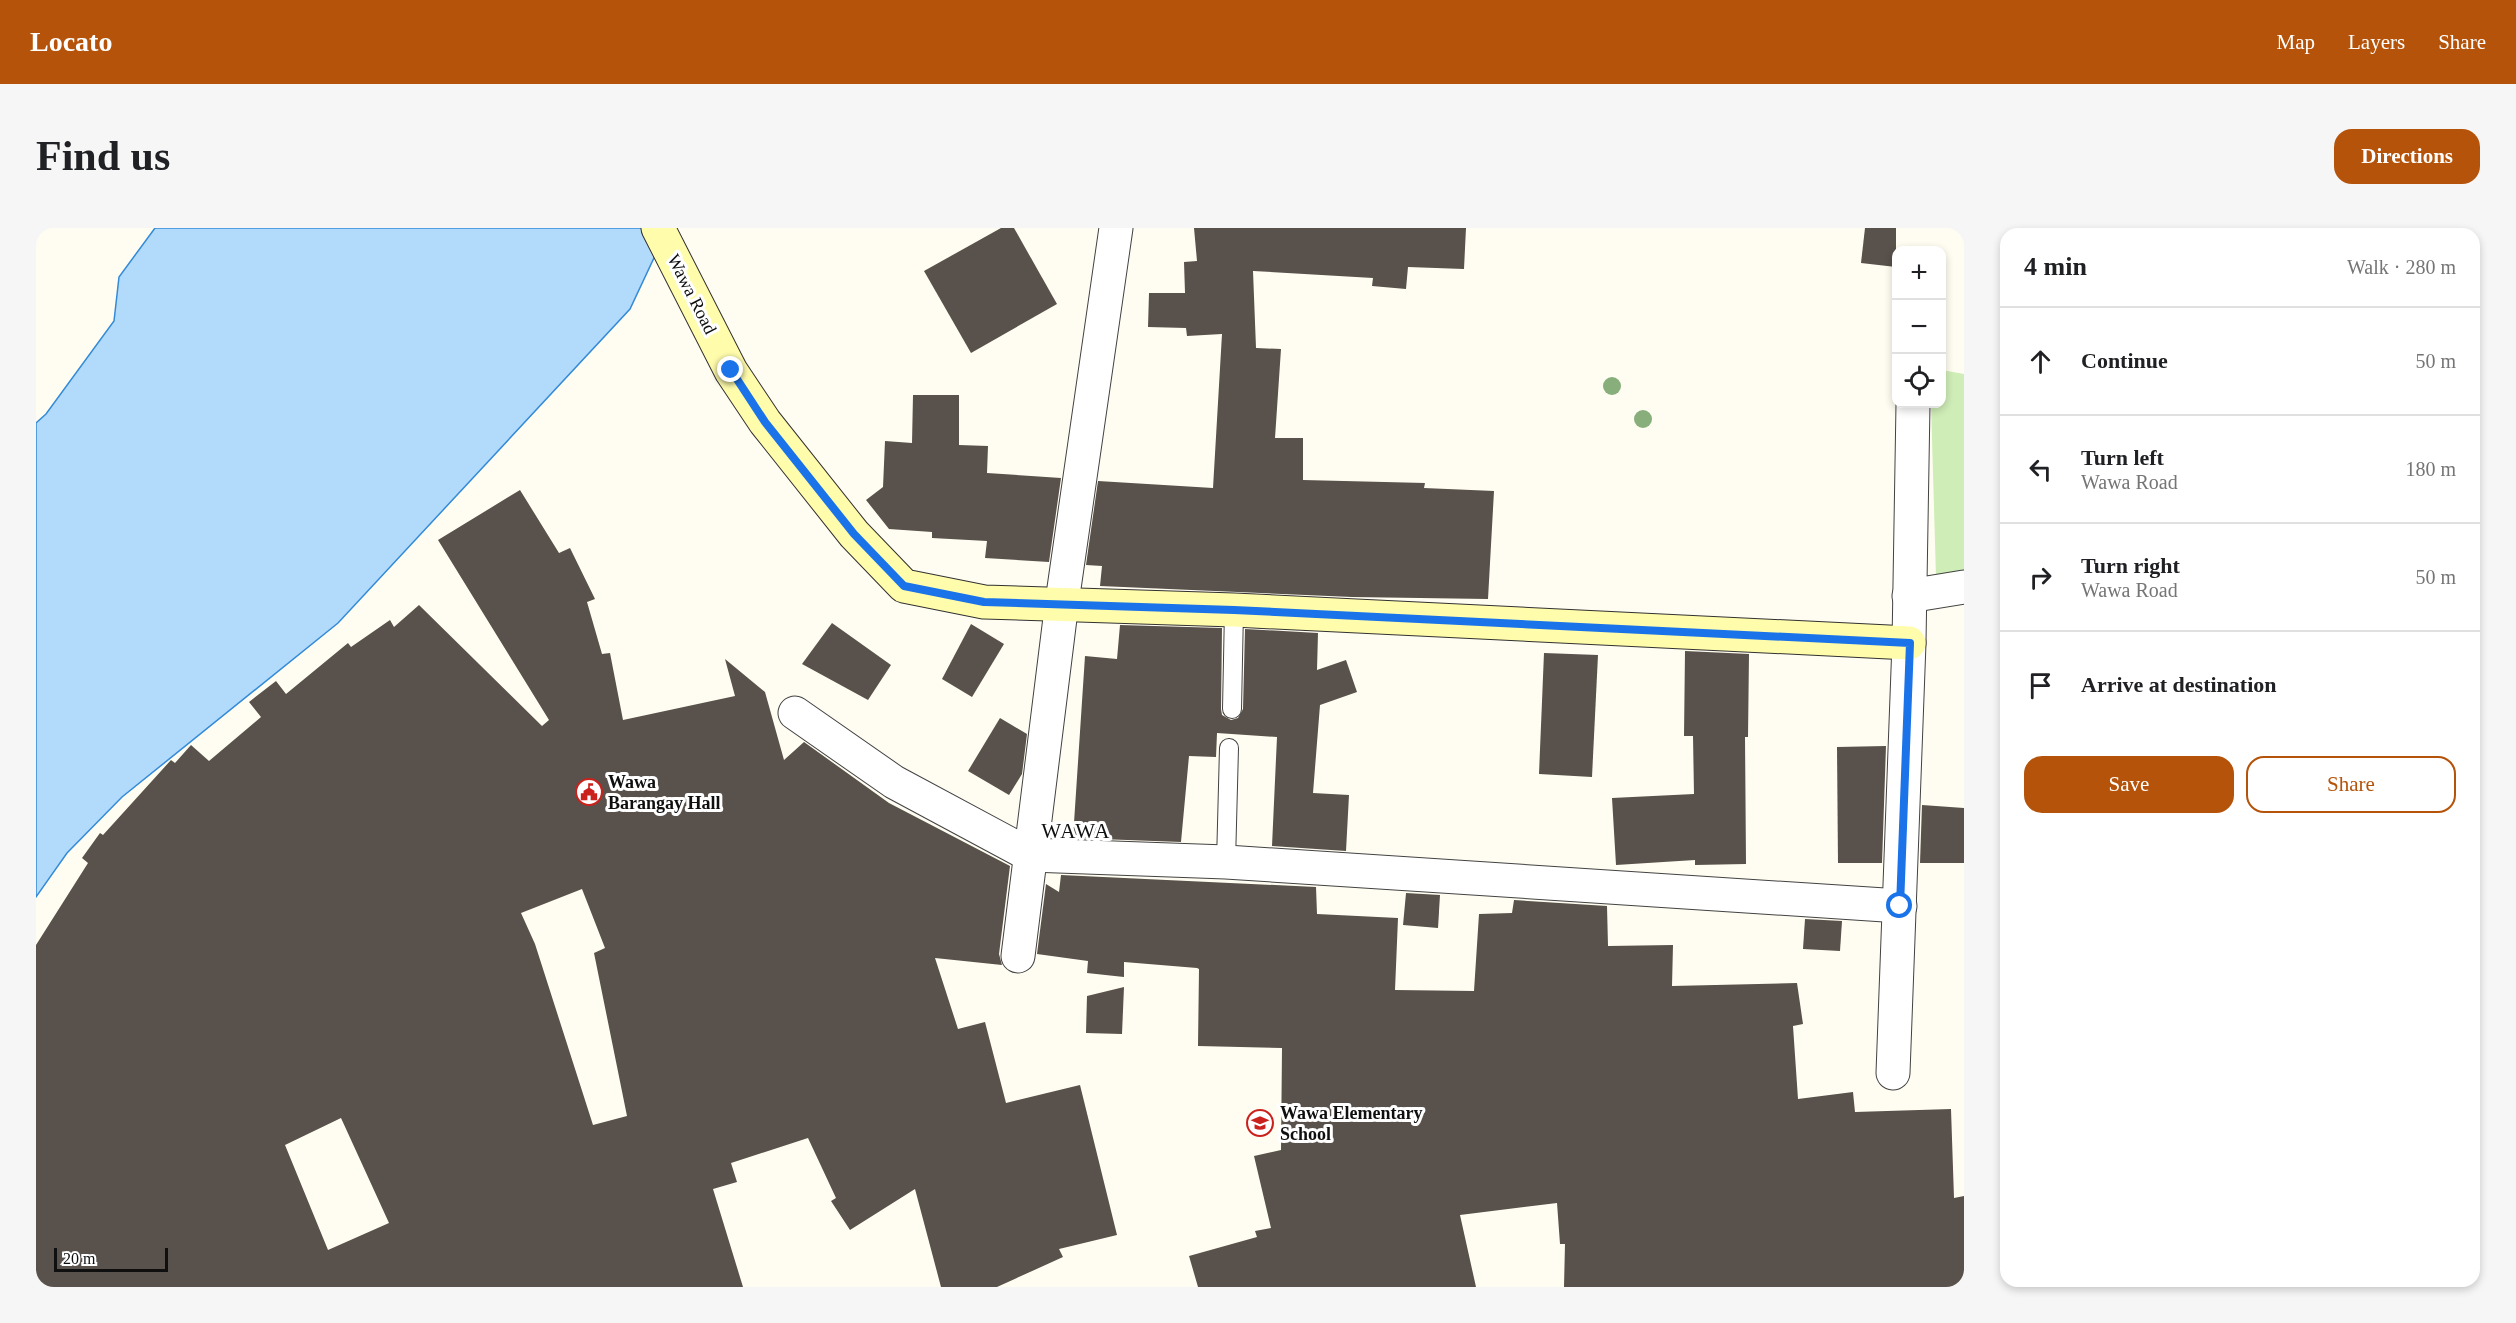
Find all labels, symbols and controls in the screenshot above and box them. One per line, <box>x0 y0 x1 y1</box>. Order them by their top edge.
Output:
text: Locato <box>30 26 112 57</box>
text: Map <box>2277 30 2315 54</box>
text: Layers <box>2348 30 2405 54</box>
text: Share <box>2438 30 2486 54</box>
button: Directions <box>2334 129 2480 184</box>
text: Find us <box>36 133 170 179</box>
map controls <box>1892 246 1946 408</box>
button: + <box>1892 246 1946 300</box>
street label: Wawa Road <box>663 251 721 337</box>
text: 4 min <box>2024 252 2087 281</box>
text: Walk · 280 m <box>2347 256 2456 278</box>
button: − <box>1892 300 1946 354</box>
icon: ahead <box>2024 345 2057 378</box>
text: Continue <box>2081 348 2168 373</box>
text: 50 m <box>2415 350 2456 372</box>
button: locate <box>1892 354 1946 408</box>
route end <box>717 356 743 382</box>
text: Turn left <box>2081 445 2164 470</box>
icon: left <box>2024 453 2057 486</box>
text: 180 m <box>2405 458 2456 480</box>
text: Wawa Road <box>2081 471 2178 493</box>
text: Turn right <box>2081 553 2180 578</box>
icon: right <box>2024 561 2057 594</box>
text: 50 m <box>2415 566 2456 588</box>
text: Wawa Road <box>2081 579 2178 601</box>
icon: arrive <box>2024 669 2057 702</box>
text: Arrive at destination <box>2081 672 2277 697</box>
button: Save <box>2024 756 2234 813</box>
button: Share <box>2246 756 2456 813</box>
place label: Wawa Barangay Hall <box>608 772 721 813</box>
public building icon: Wawa Barangay Hall <box>574 777 604 807</box>
district label: WAWA <box>1041 819 1111 843</box>
route start <box>1886 892 1912 918</box>
place label: Wawa Elementary School <box>1280 1103 1422 1144</box>
school or university icon: Wawa Elementary School <box>1245 1108 1275 1138</box>
scale bar <box>54 1245 168 1272</box>
text: 20 m <box>63 1250 95 1267</box>

